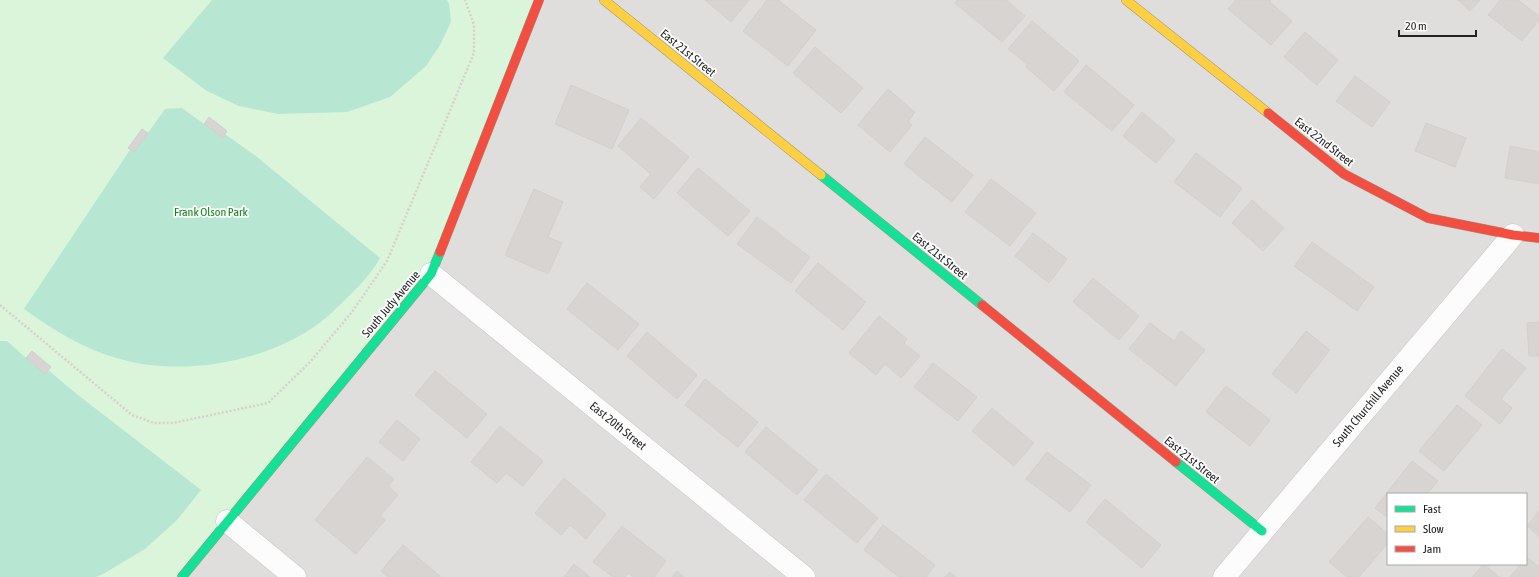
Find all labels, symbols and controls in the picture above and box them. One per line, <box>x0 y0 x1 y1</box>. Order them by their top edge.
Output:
scale bar <box>1399 12 1476 38</box>
text: 20 m <box>1405 19 1427 33</box>
street label: East 21st Street <box>658 26 719 80</box>
street label: East 22nd Street <box>1292 115 1357 170</box>
park label: Frank Olson Park <box>174 205 249 219</box>
street label: East 21st Street <box>910 229 971 283</box>
street label: South Judy Avenue <box>359 268 423 340</box>
street label: South Churchill Avenue <box>1330 362 1406 450</box>
street label: East 20th Street <box>587 399 649 453</box>
street label: East 21st Street <box>1162 433 1223 487</box>
legend <box>1387 493 1527 565</box>
text: Fast <box>1423 502 1441 516</box>
text: Slow <box>1423 522 1444 536</box>
text: Jam <box>1423 542 1441 556</box>

